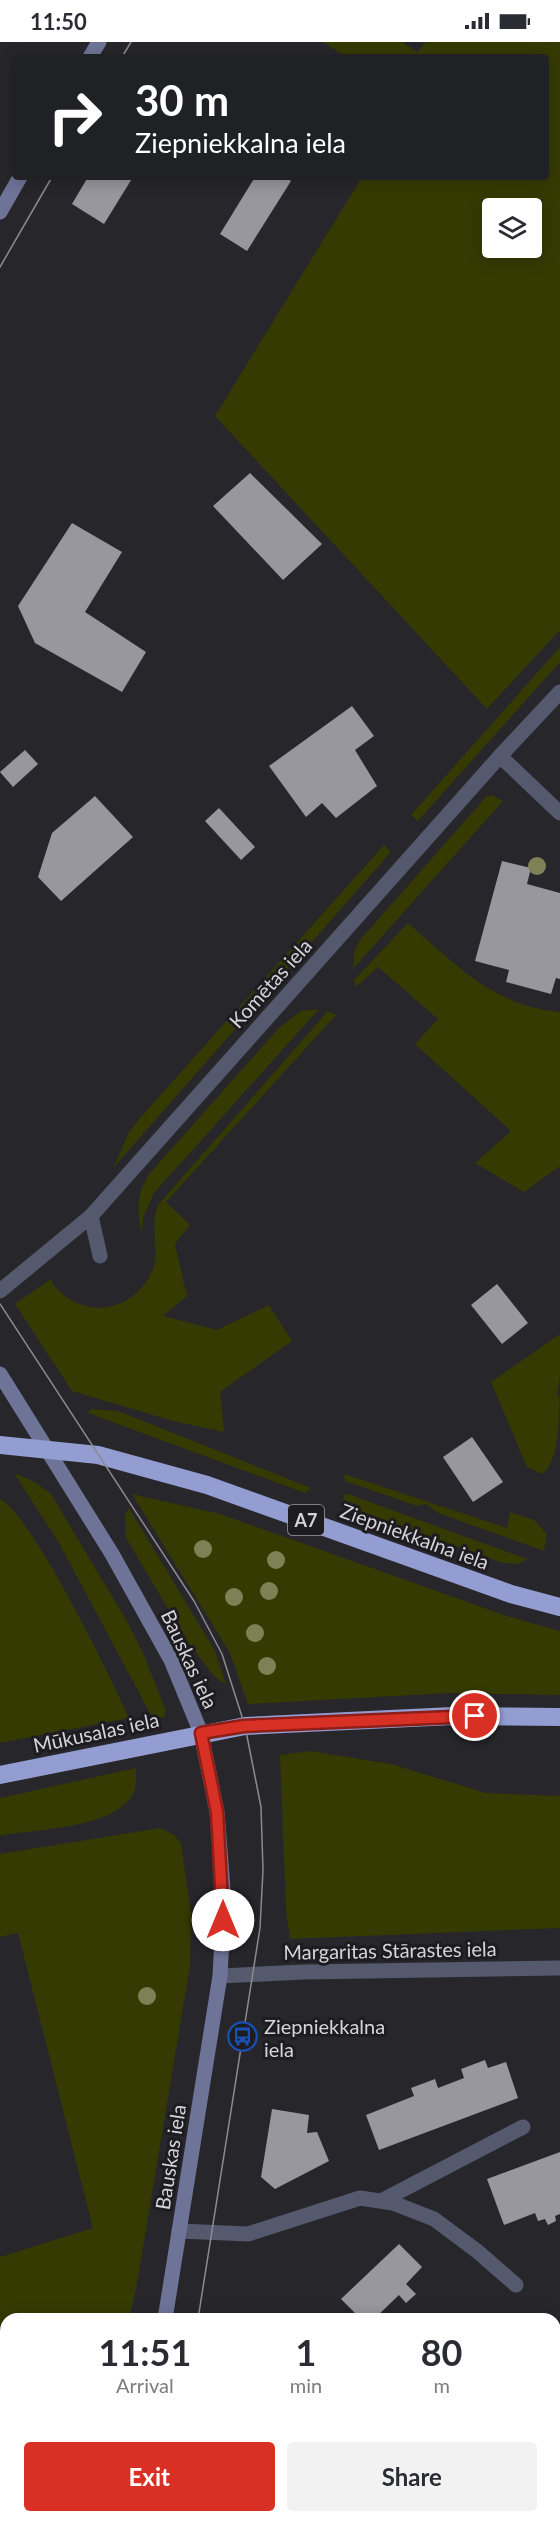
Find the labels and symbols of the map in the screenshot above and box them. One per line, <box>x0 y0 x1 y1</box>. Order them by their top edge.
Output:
street label: Komētas iela <box>224 933 316 1033</box>
street label: Ziepniekkalna iela <box>337 1498 493 1574</box>
road number: A7 <box>288 1505 324 1535</box>
street label: Bauskas iela <box>157 1606 223 1712</box>
pin <box>449 1690 500 1741</box>
street label: Mūkusalas iela <box>31 1707 161 1757</box>
position arrow <box>191 1888 255 1952</box>
street label: Margaritas Stārastes iela <box>283 1936 497 1964</box>
place label: Ziepniekkalna iela <box>264 2014 385 2061</box>
bus stop icon: Ziepniekkalna iela <box>227 2021 259 2053</box>
street label: Bauskas iela <box>150 2103 190 2211</box>

